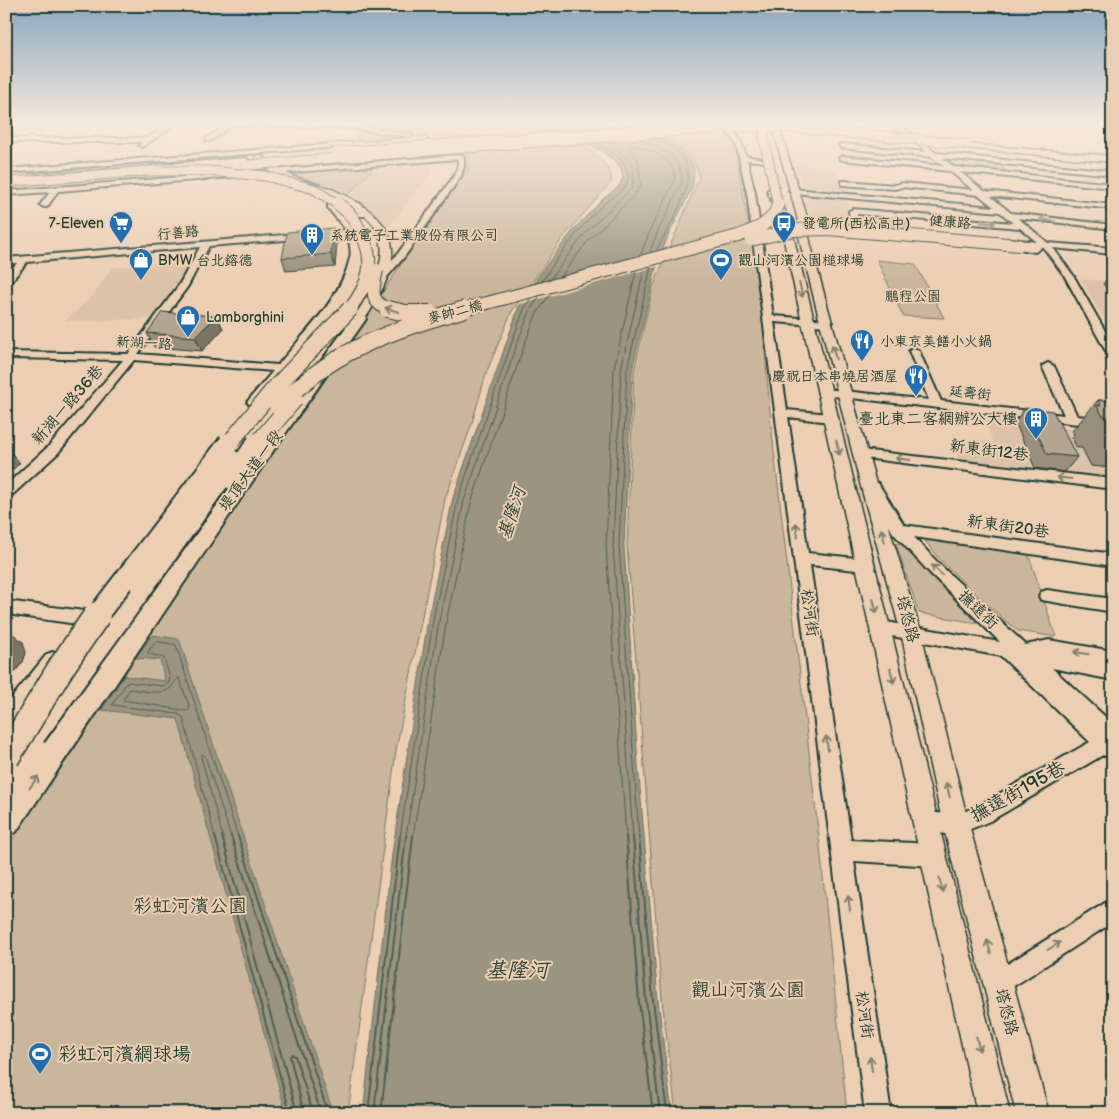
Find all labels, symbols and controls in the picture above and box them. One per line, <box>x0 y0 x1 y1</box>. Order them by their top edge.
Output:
supermarket icon: 7-Eleven <box>108 210 134 244</box>
bus stop icon: 發電所(西松高中) <box>771 210 797 244</box>
street label: 健康路 <box>928 212 972 232</box>
place label: 7-Eleven <box>49 215 104 232</box>
place label: 發電所(西松高中) <box>802 215 910 232</box>
one-way arrow <box>1039 215 1055 225</box>
one-way arrow <box>980 218 996 228</box>
building icon: 系統電子工業股份有限公司 <box>299 222 325 256</box>
street label: 行善路 <box>156 223 200 243</box>
place label: 系統電子工業股份有限公司 <box>330 227 498 244</box>
shop icon: BMW 台北鎔德 <box>128 247 154 281</box>
sports icon: 觀山河濱公園槌球場 <box>708 247 734 281</box>
place label: BMW 台北鎔德 <box>158 252 252 269</box>
place label: 觀山河濱公園槌球場 <box>738 252 864 269</box>
one-way arrow <box>797 281 806 297</box>
park label: 鵬程公園 <box>885 288 941 305</box>
street label: 麥帥二橋 <box>426 297 484 327</box>
shop icon: Lamborghini <box>175 304 201 338</box>
one-way arrow <box>384 305 400 314</box>
place label: Lamborghini <box>206 309 284 326</box>
restaurant icon: 小東京美饍小火鍋 <box>849 328 875 362</box>
street label: 新湖一路 <box>116 333 172 353</box>
place label: 小東京美饍小火鍋 <box>880 333 992 350</box>
one-way arrow <box>828 344 838 360</box>
street label: 新湖一路36巷 <box>28 361 108 449</box>
restaurant icon: 慶祝日本串燒居酒屋 <box>903 363 929 397</box>
place label: 慶祝日本串燒居酒屋 <box>772 368 898 385</box>
street label: 延壽街 <box>948 382 992 404</box>
building icon: 臺北東二客網辦公大樓 <box>1023 406 1049 440</box>
place label: 臺北東二客網辦公大樓 <box>858 410 1018 429</box>
street label: 堤頂大道一段 <box>215 427 287 515</box>
street label: 新東街12巷 <box>948 437 1030 465</box>
one-way arrow <box>834 440 843 456</box>
one-way arrow <box>895 454 911 464</box>
one-way arrow <box>1057 473 1073 483</box>
water label: 基隆河 <box>494 481 531 542</box>
street label: 新東街20巷 <box>966 512 1050 542</box>
one-way arrow <box>792 522 802 538</box>
one-way arrow <box>878 528 888 544</box>
one-way arrow <box>931 564 943 577</box>
street label: 撫遠街 <box>954 586 1002 634</box>
street label: 松河街 <box>796 588 822 638</box>
street label: 塔悠路 <box>892 593 922 645</box>
one-way arrow <box>871 598 880 614</box>
one-way arrow <box>1073 647 1089 657</box>
one-way arrow <box>888 667 897 683</box>
one-way arrow <box>821 735 831 751</box>
street label: 撫遠街195巷 <box>966 756 1070 828</box>
one-way arrow <box>29 775 39 789</box>
one-way arrow <box>943 783 952 799</box>
one-way arrow <box>937 877 946 893</box>
park label: 彩虹河濱公園 <box>133 895 247 918</box>
one-way arrow <box>844 896 854 912</box>
one-way arrow <box>983 940 993 956</box>
one-way arrow <box>1046 941 1060 951</box>
water label: 基隆河 <box>486 958 551 983</box>
park label: 觀山河濱公園 <box>691 979 805 1002</box>
street label: 塔悠路 <box>991 986 1021 1038</box>
street label: 松河街 <box>851 990 877 1040</box>
one-way arrow <box>974 1035 983 1051</box>
sports icon: 彩虹河濱網球場 <box>27 1041 53 1075</box>
place label: 彩虹河濱網球場 <box>58 1043 191 1066</box>
one-way arrow <box>866 1057 876 1073</box>

